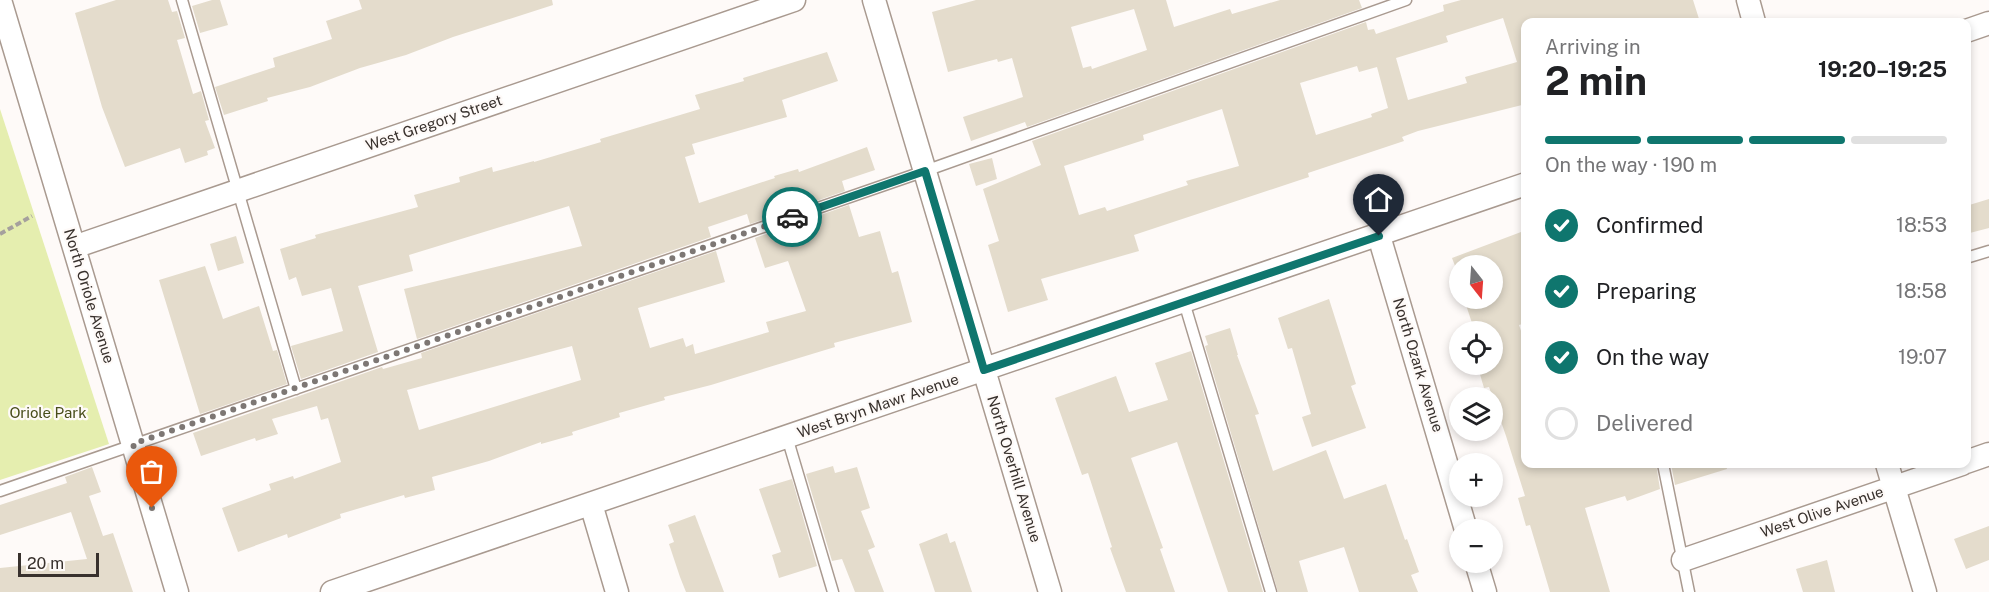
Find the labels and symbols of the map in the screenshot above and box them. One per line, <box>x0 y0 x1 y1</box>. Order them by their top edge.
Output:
street label: West Gregory Street <box>363 91 504 154</box>
pin <box>1353 174 1404 236</box>
courier <box>762 187 822 247</box>
street label: North Oriole Avenue <box>61 226 118 365</box>
north arrow <box>1449 255 1503 309</box>
street label: North Ozark Avenue <box>1390 296 1447 434</box>
street label: West Bryn Mawr Avenue <box>795 370 961 441</box>
street label: North Overhill Avenue <box>984 393 1045 544</box>
park label: Oriole Park <box>9 404 87 421</box>
pin <box>126 446 177 508</box>
street label: West Olive Avenue <box>1758 482 1886 541</box>
scale bar <box>18 550 99 578</box>

